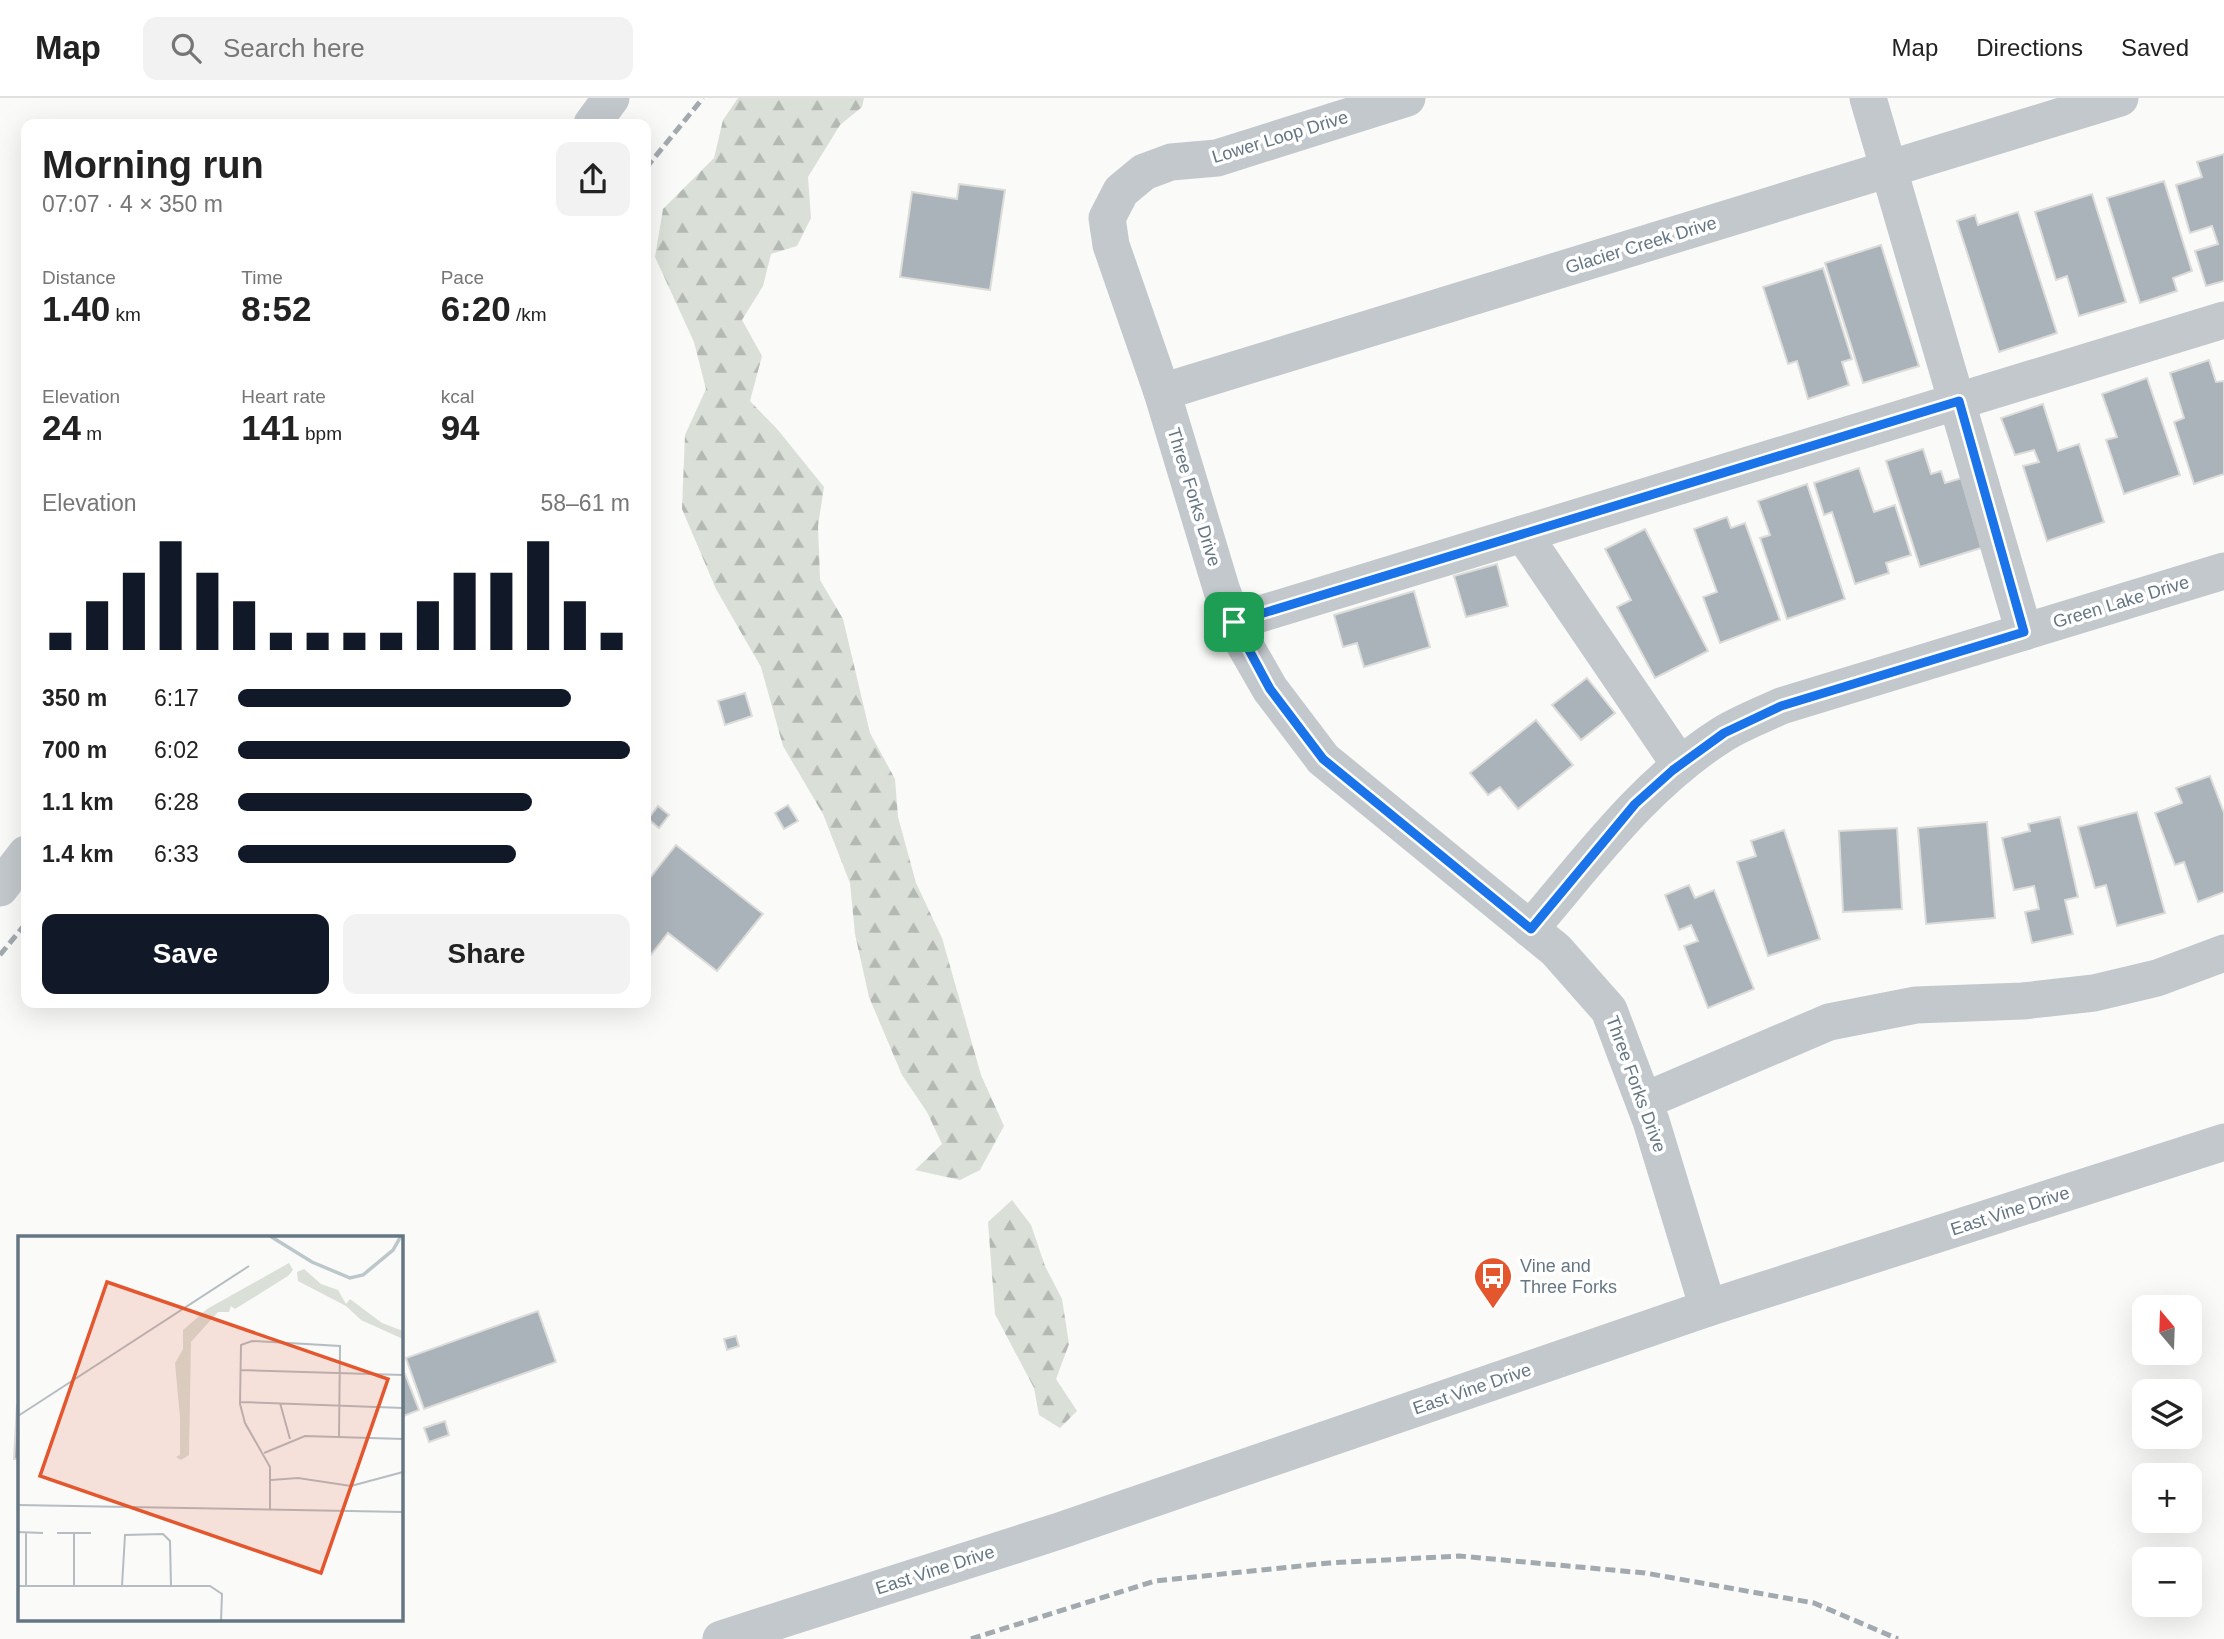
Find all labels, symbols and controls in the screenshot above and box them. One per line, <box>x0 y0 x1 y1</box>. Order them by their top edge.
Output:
search box <box>143 17 633 80</box>
text: Map <box>35 29 101 66</box>
icon: search <box>167 29 205 67</box>
text: Search here <box>223 33 365 63</box>
text: Map <box>1892 34 1938 61</box>
text: Directions <box>1976 34 2083 61</box>
text: Saved <box>2121 34 2189 61</box>
street label: Lower Loop Drive <box>1210 107 1350 167</box>
button: share <box>556 142 630 216</box>
text: Morning run <box>42 144 264 186</box>
text: 07:07 · 4 × 350 m <box>42 191 223 217</box>
street label: Glacier Creek Drive <box>1563 212 1719 278</box>
text: Distance <box>42 267 116 288</box>
text: Time <box>241 267 283 288</box>
text: Pace <box>441 267 484 288</box>
text: 1.40 <box>42 289 110 328</box>
text: 8:52 <box>241 289 311 328</box>
text: 6:20 <box>441 289 511 328</box>
text: km <box>110 304 141 325</box>
text: /km <box>511 304 547 325</box>
text: Elevation <box>42 386 120 407</box>
text: Heart rate <box>241 386 326 407</box>
text: kcal <box>441 386 474 407</box>
text: 24 <box>42 408 81 447</box>
text: 141 <box>241 408 300 447</box>
text: 94 <box>441 408 480 447</box>
text: m <box>81 423 102 444</box>
text: bpm <box>300 423 342 444</box>
street label: Three Forks Drive <box>1163 425 1225 569</box>
text: Elevation <box>42 490 137 516</box>
text: 58–61 m <box>540 490 630 516</box>
street label: Green Lake Drive <box>2051 572 2191 632</box>
pin <box>1204 592 1264 652</box>
icon: arrive <box>1215 603 1253 641</box>
text: 350 m <box>42 685 107 711</box>
text: 6:17 <box>154 685 199 711</box>
text: 700 m <box>42 737 107 763</box>
text: 6:02 <box>154 737 199 763</box>
text: 1.1 km <box>42 789 114 815</box>
text: 6:28 <box>154 789 199 815</box>
text: 1.4 km <box>42 841 114 867</box>
text: 6:33 <box>154 841 199 867</box>
button: Save <box>42 914 329 994</box>
button: Share <box>343 914 630 994</box>
street label: Three Forks Drive <box>1602 1013 1670 1155</box>
street label: East Vine Drive <box>1948 1182 2072 1240</box>
inset map <box>18 1236 402 1622</box>
bus stop icon: Vine and Three Forks <box>1472 1255 1514 1310</box>
place label: Vine and Three Forks <box>1520 1256 1617 1297</box>
north arrow <box>2132 1295 2202 1365</box>
map controls <box>2132 1295 2202 1617</box>
street label: East Vine Drive <box>1410 1359 1534 1419</box>
button: layers <box>2132 1379 2202 1449</box>
button: + <box>2132 1463 2202 1533</box>
street label: East Vine Drive <box>873 1541 997 1599</box>
button: − <box>2132 1547 2202 1617</box>

